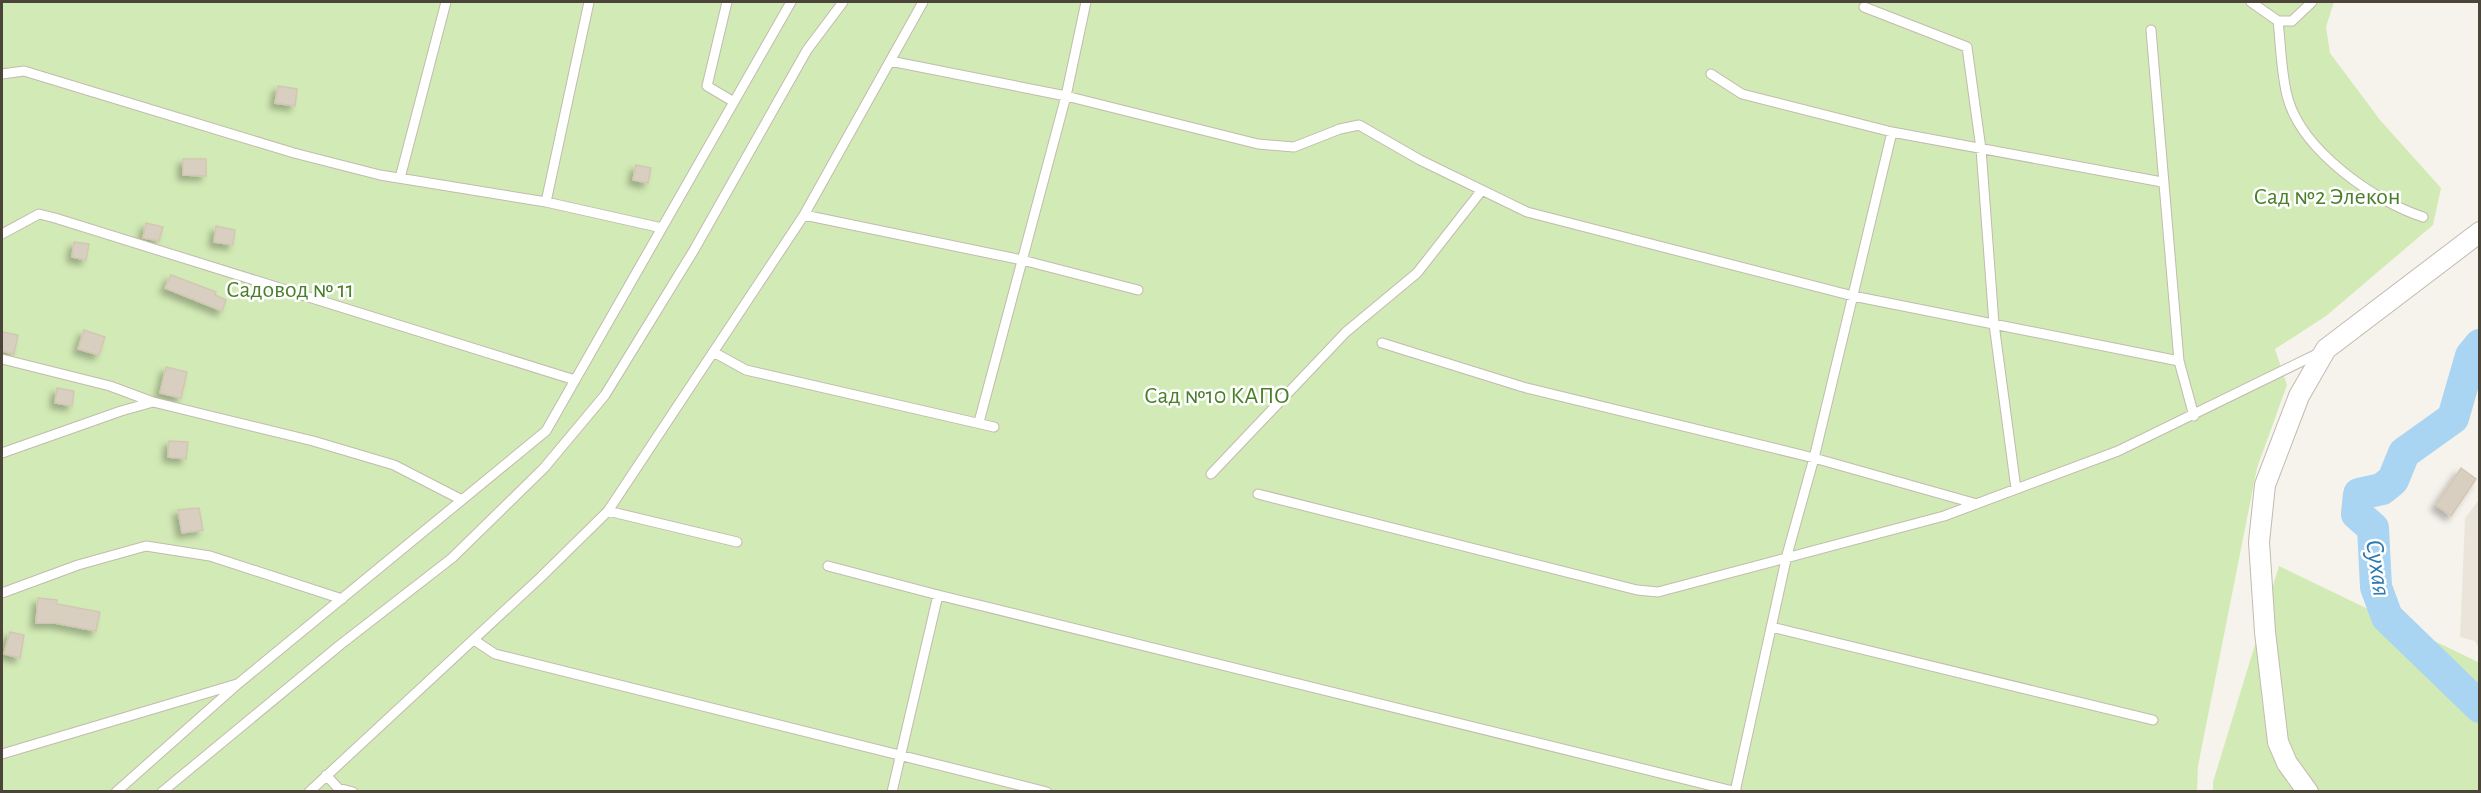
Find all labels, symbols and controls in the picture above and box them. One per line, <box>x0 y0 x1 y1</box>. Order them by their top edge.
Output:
park label: Сад №2 Элекон <box>2253 185 2401 209</box>
park label: Садовод № 11 <box>226 278 354 302</box>
park label: Сад №10 КАПО <box>1144 384 1290 408</box>
water label: Сухая <box>2361 538 2395 598</box>

